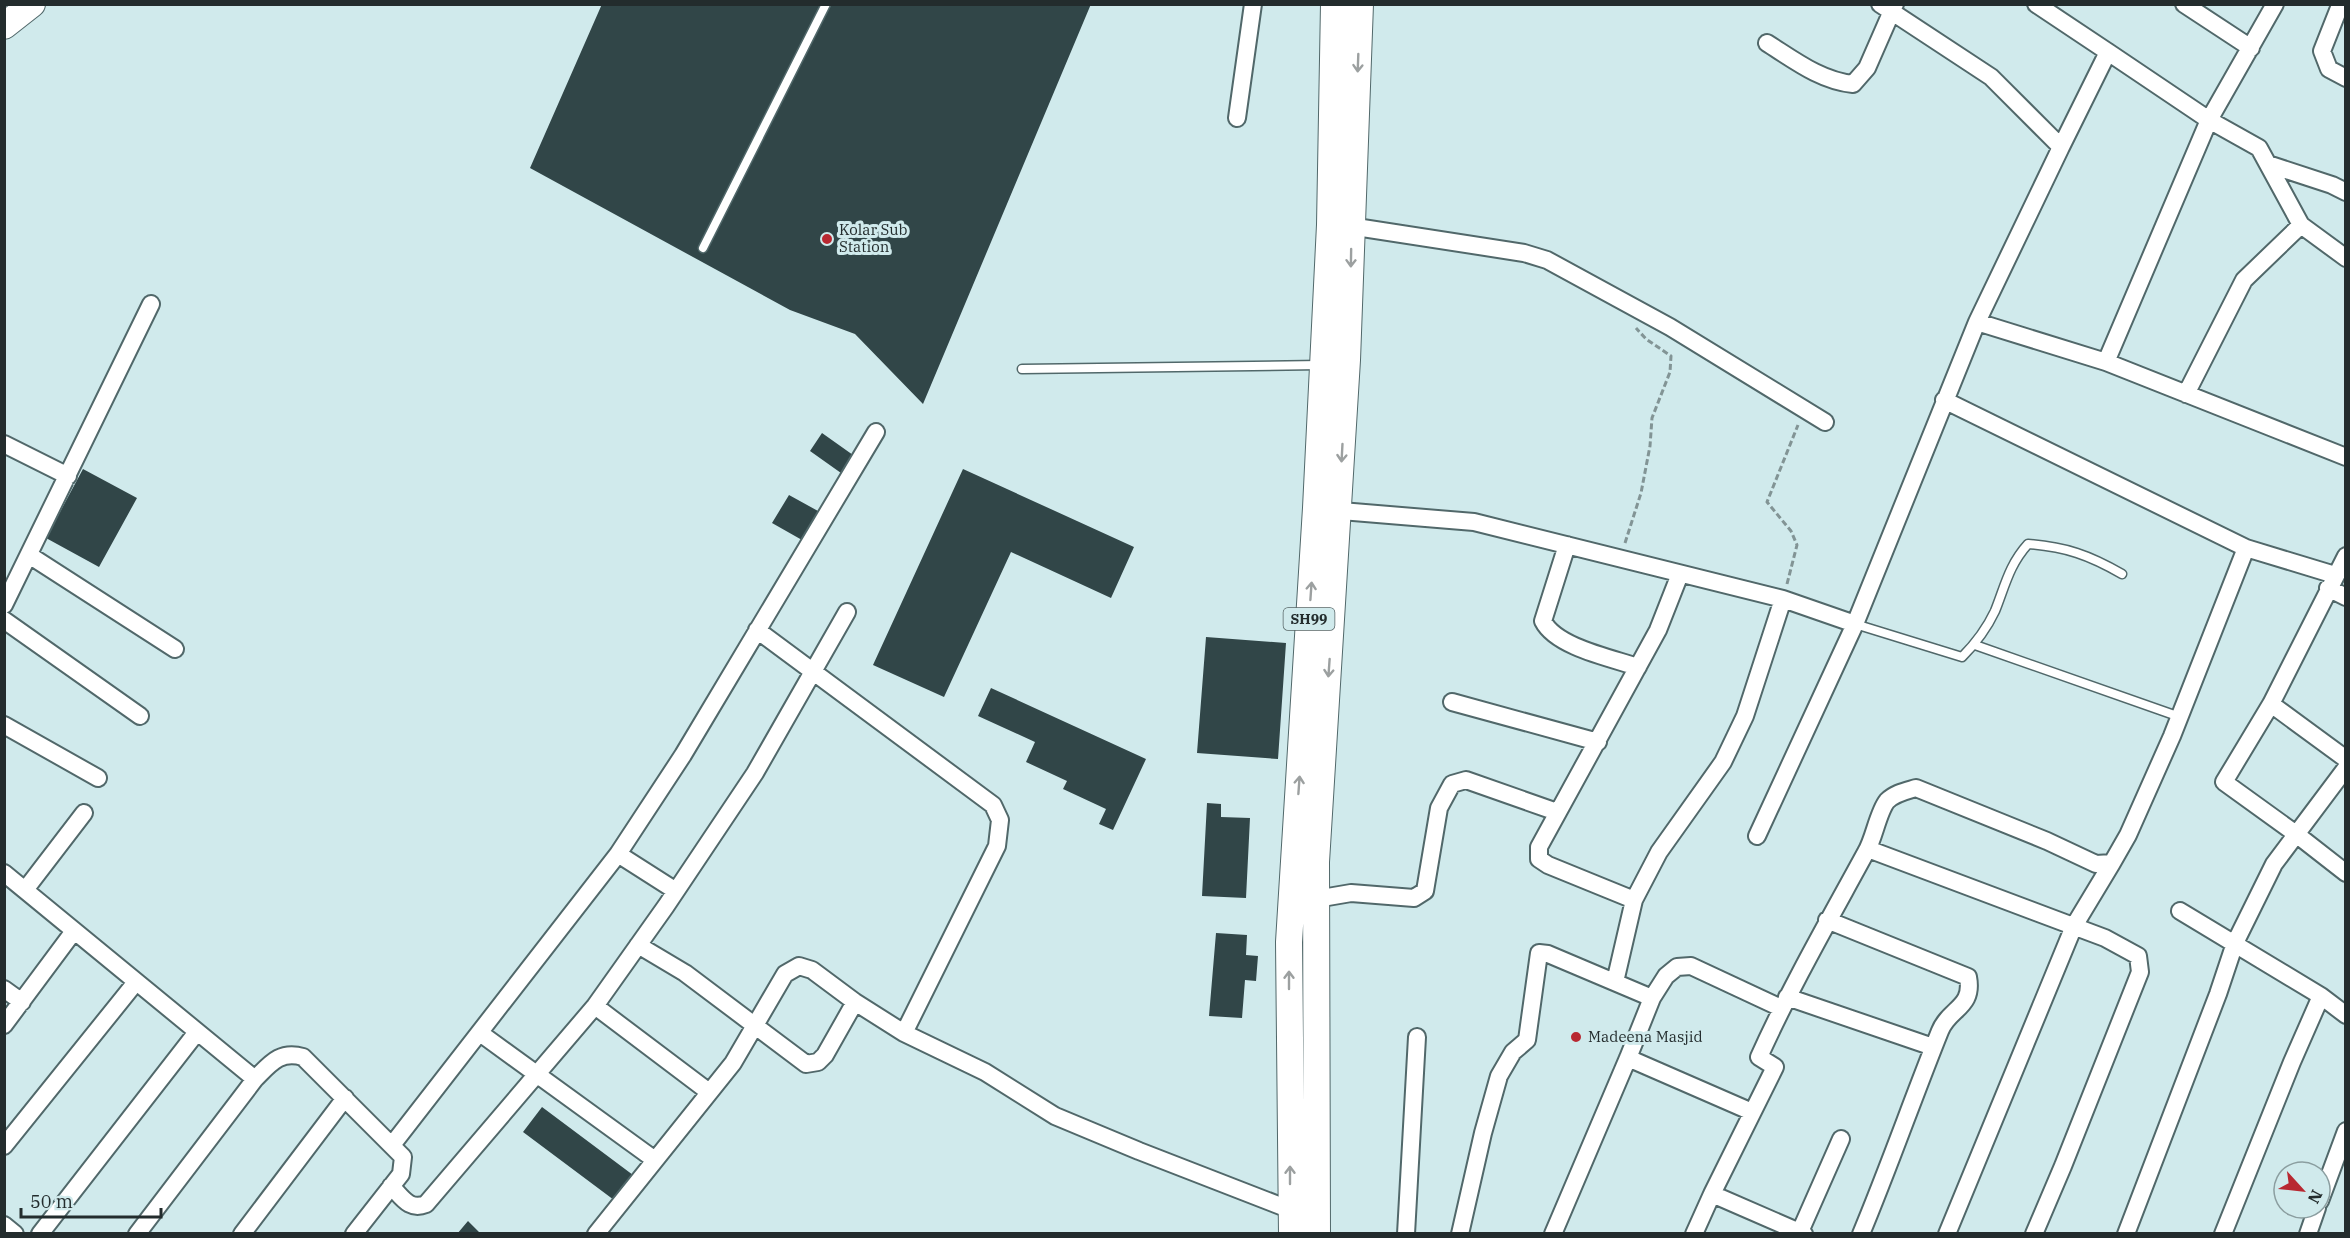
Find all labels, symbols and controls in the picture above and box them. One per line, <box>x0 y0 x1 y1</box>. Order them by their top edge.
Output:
one-way arrow <box>1352 52 1363 72</box>
place label: Kolar Sub Station <box>839 220 908 256</box>
marker: Kolar Sub Station <box>820 232 834 246</box>
one-way arrow <box>1346 247 1357 267</box>
one-way arrow <box>1337 442 1348 462</box>
one-way arrow <box>1305 581 1316 601</box>
road number: SH99 <box>1284 608 1334 630</box>
one-way arrow <box>1323 658 1334 678</box>
one-way arrow <box>1293 776 1304 796</box>
one-way arrow <box>1283 971 1295 991</box>
place label: Madeena Masjid <box>1588 1027 1703 1046</box>
marker: Madeena Masjid <box>1569 1030 1583 1044</box>
north arrow <box>2272 1160 2332 1220</box>
one-way arrow <box>1285 1166 1296 1186</box>
scale bar <box>21 1181 160 1219</box>
text: N <box>2304 1187 2327 1207</box>
text: 50 m <box>30 1190 73 1213</box>

